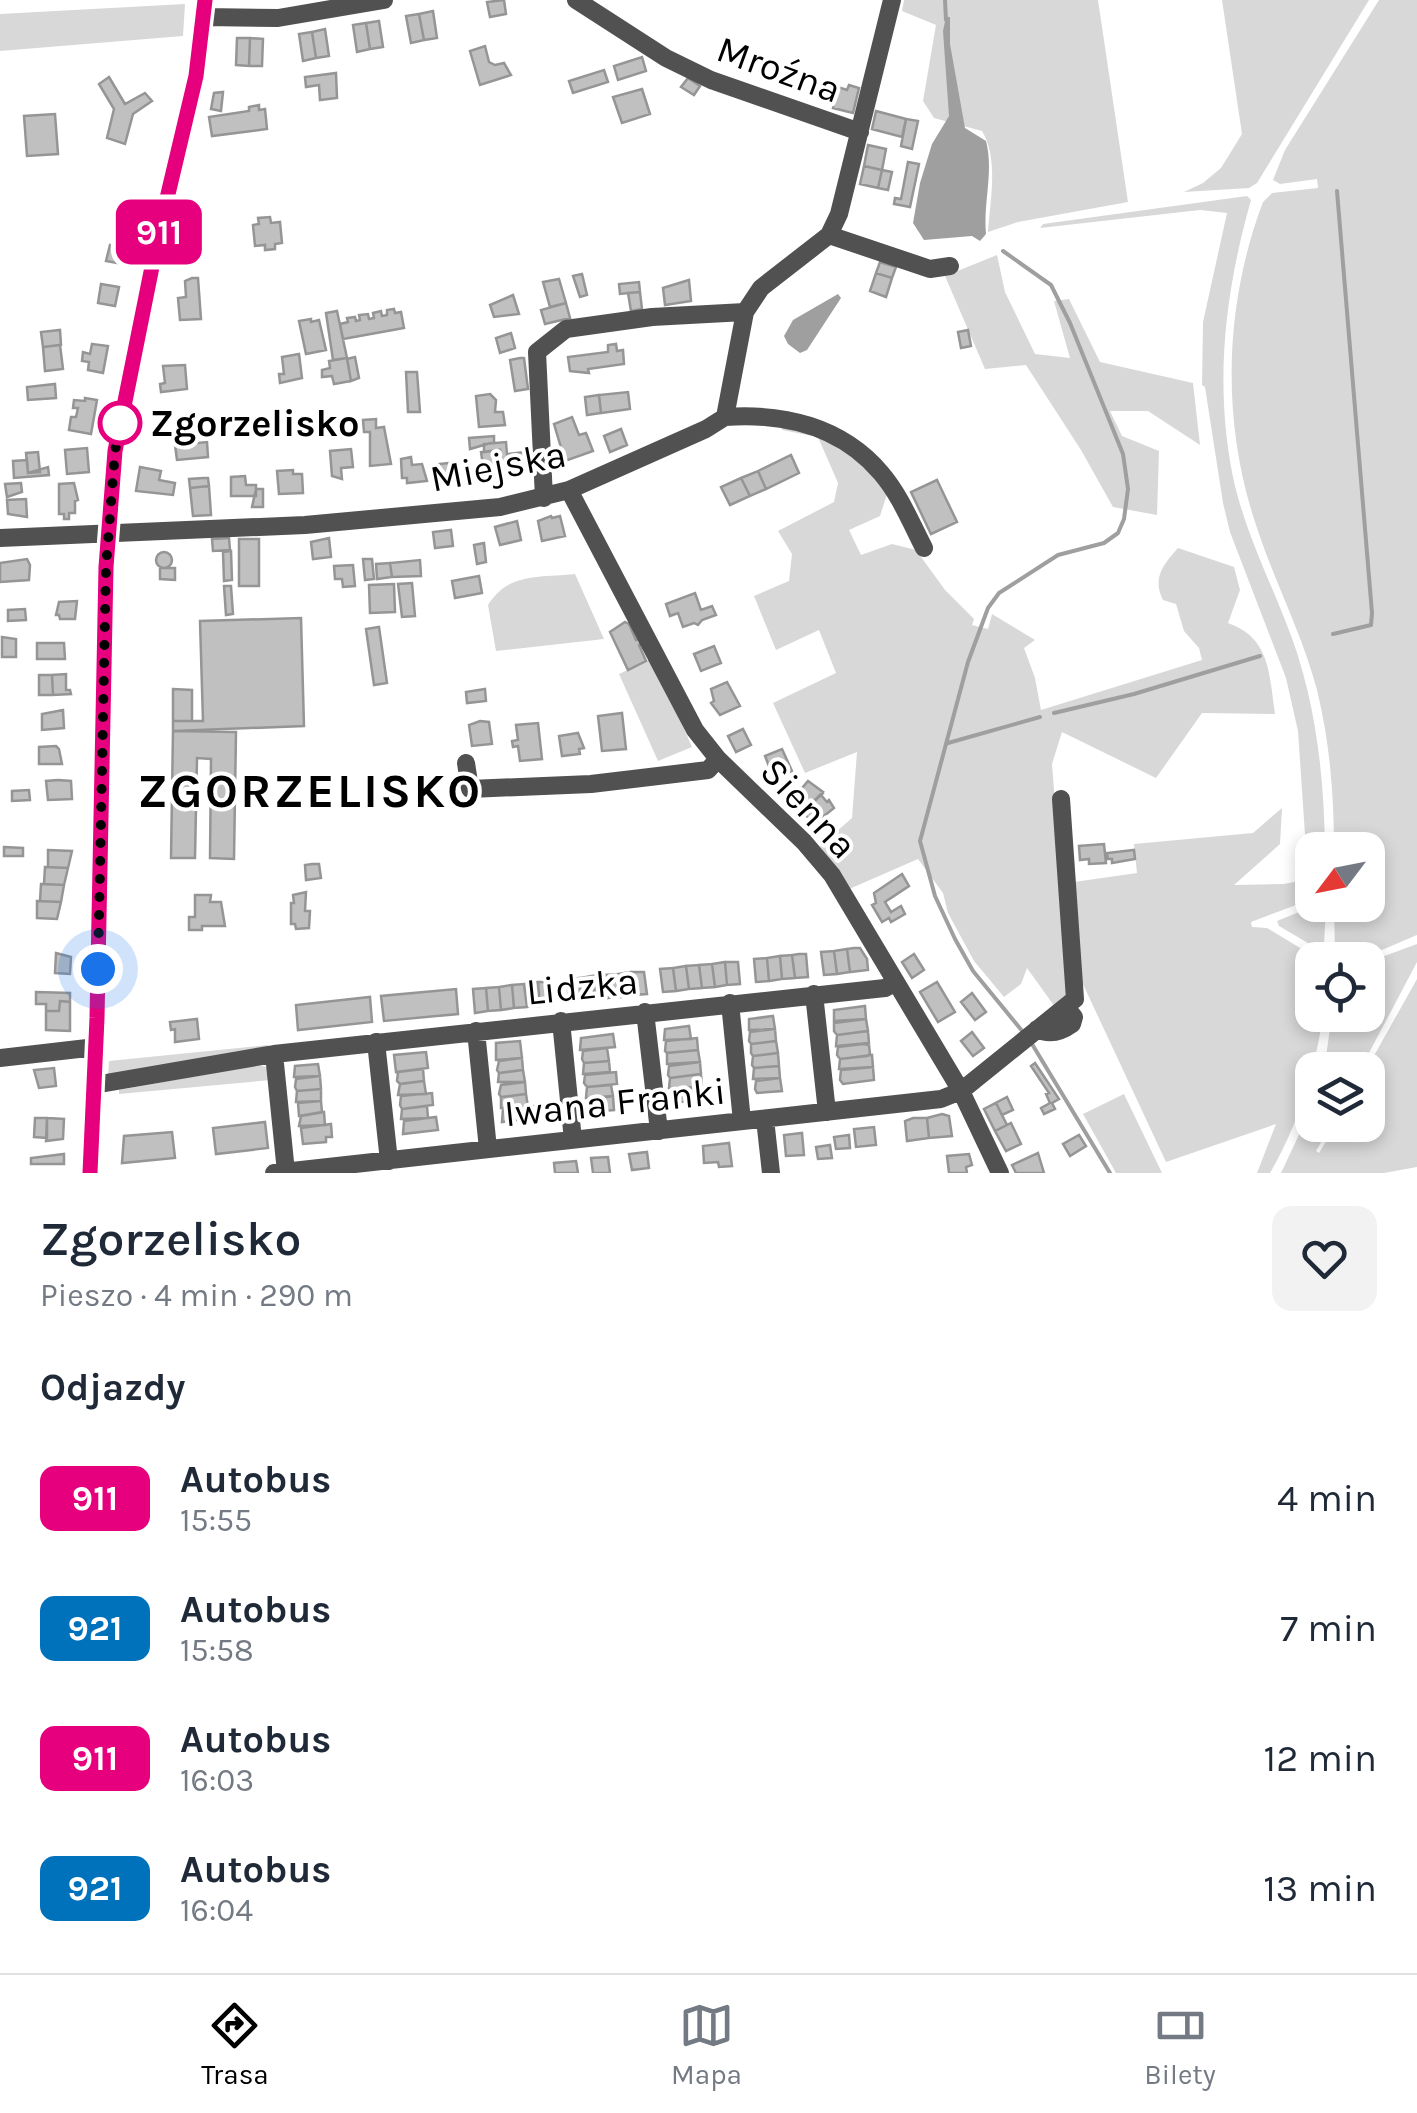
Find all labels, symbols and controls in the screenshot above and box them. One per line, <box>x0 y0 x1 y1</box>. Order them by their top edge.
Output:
street label: Mroźna <box>711 26 847 113</box>
line badge: 911 <box>102 200 216 264</box>
text: 911 <box>136 212 182 253</box>
place label: Zgorzelisko <box>150 401 359 446</box>
marker: Zgorzelisko <box>99 402 141 444</box>
street label: Miejska <box>426 431 570 502</box>
street label: Sienna <box>751 749 866 868</box>
district label: ZGORZELISKO <box>137 763 483 819</box>
north arrow <box>1295 832 1385 922</box>
map controls <box>1295 832 1385 1142</box>
button: locate <box>1295 942 1385 1032</box>
your location <box>73 944 123 994</box>
street label: Lidzka <box>524 958 640 1015</box>
button: layers <box>1295 1052 1385 1142</box>
street label: Iwana Franki <box>502 1069 728 1136</box>
button: heart <box>1272 1206 1377 1311</box>
text: Zgorzelisko <box>40 1211 301 1267</box>
text: Pieszo · 4 min · 290 m <box>40 1277 353 1314</box>
text: Odjazdy <box>40 1365 186 1410</box>
text: Autobus <box>180 1457 331 1502</box>
text: 4 min <box>1277 1476 1377 1521</box>
text: 911 <box>72 1478 118 1519</box>
text: 15:55 <box>180 1502 252 1539</box>
text: Autobus <box>180 1587 331 1632</box>
text: 7 min <box>1280 1606 1377 1651</box>
text: 921 <box>67 1608 123 1649</box>
text: 15:58 <box>180 1632 254 1669</box>
text: Autobus <box>180 1717 331 1762</box>
text: 12 min <box>1264 1736 1377 1781</box>
text: 911 <box>72 1738 118 1779</box>
text: 16:03 <box>180 1762 254 1799</box>
text: Autobus <box>180 1847 331 1892</box>
text: 13 min <box>1263 1866 1377 1911</box>
text: 921 <box>67 1868 123 1909</box>
text: 16:04 <box>180 1892 253 1929</box>
tab: Trasa <box>201 1998 269 2091</box>
tab: Mapa <box>671 1998 742 2091</box>
tab: Bilety <box>1144 1998 1216 2091</box>

